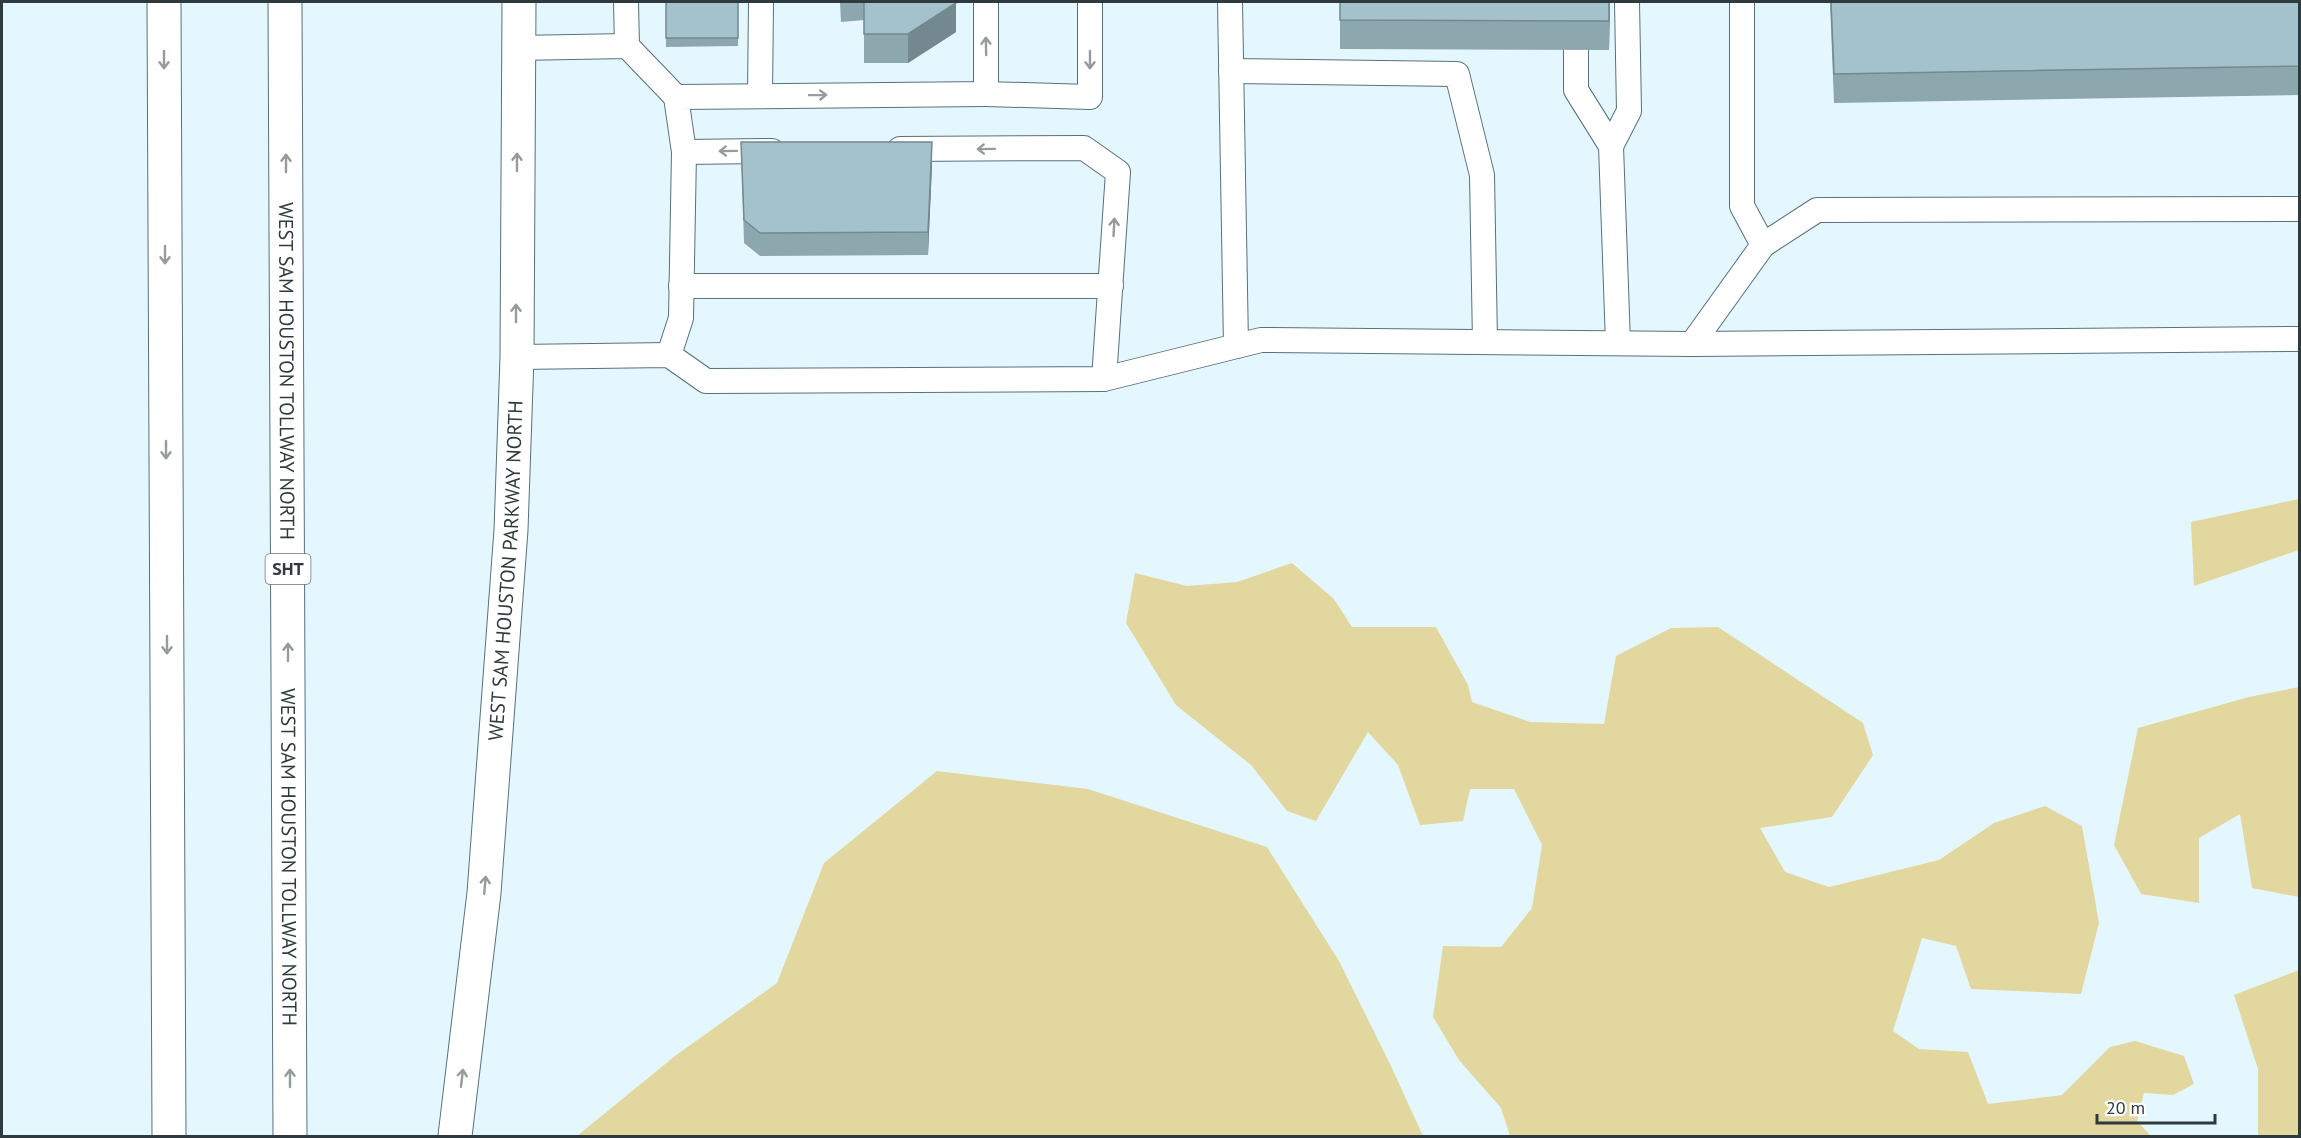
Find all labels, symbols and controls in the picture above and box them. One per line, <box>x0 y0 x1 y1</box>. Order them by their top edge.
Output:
one-way arrow <box>980 36 992 56</box>
one-way arrow <box>159 49 170 69</box>
one-way arrow <box>1084 50 1096 69</box>
one-way arrow <box>808 90 828 101</box>
one-way arrow <box>976 143 996 155</box>
one-way arrow <box>718 145 738 157</box>
one-way arrow <box>511 153 523 173</box>
one-way arrow <box>280 154 292 174</box>
street label: WEST SAM HOUSTON TOLLWAY NORTH <box>273 202 300 540</box>
one-way arrow <box>1109 218 1120 238</box>
one-way arrow <box>159 244 171 264</box>
one-way arrow <box>510 303 522 323</box>
street label: WEST SAM HOUSTON PARKWAY NORTH <box>482 400 528 742</box>
one-way arrow <box>160 439 172 459</box>
road number: SHT <box>266 554 310 584</box>
one-way arrow <box>161 634 173 654</box>
one-way arrow <box>282 643 294 663</box>
street label: WEST SAM HOUSTON TOLLWAY NORTH <box>275 688 303 1026</box>
one-way arrow <box>479 875 490 895</box>
one-way arrow <box>284 1069 296 1089</box>
one-way arrow <box>456 1069 467 1089</box>
scale bar <box>2097 1087 2216 1125</box>
text: 20 m <box>2106 1096 2145 1119</box>

